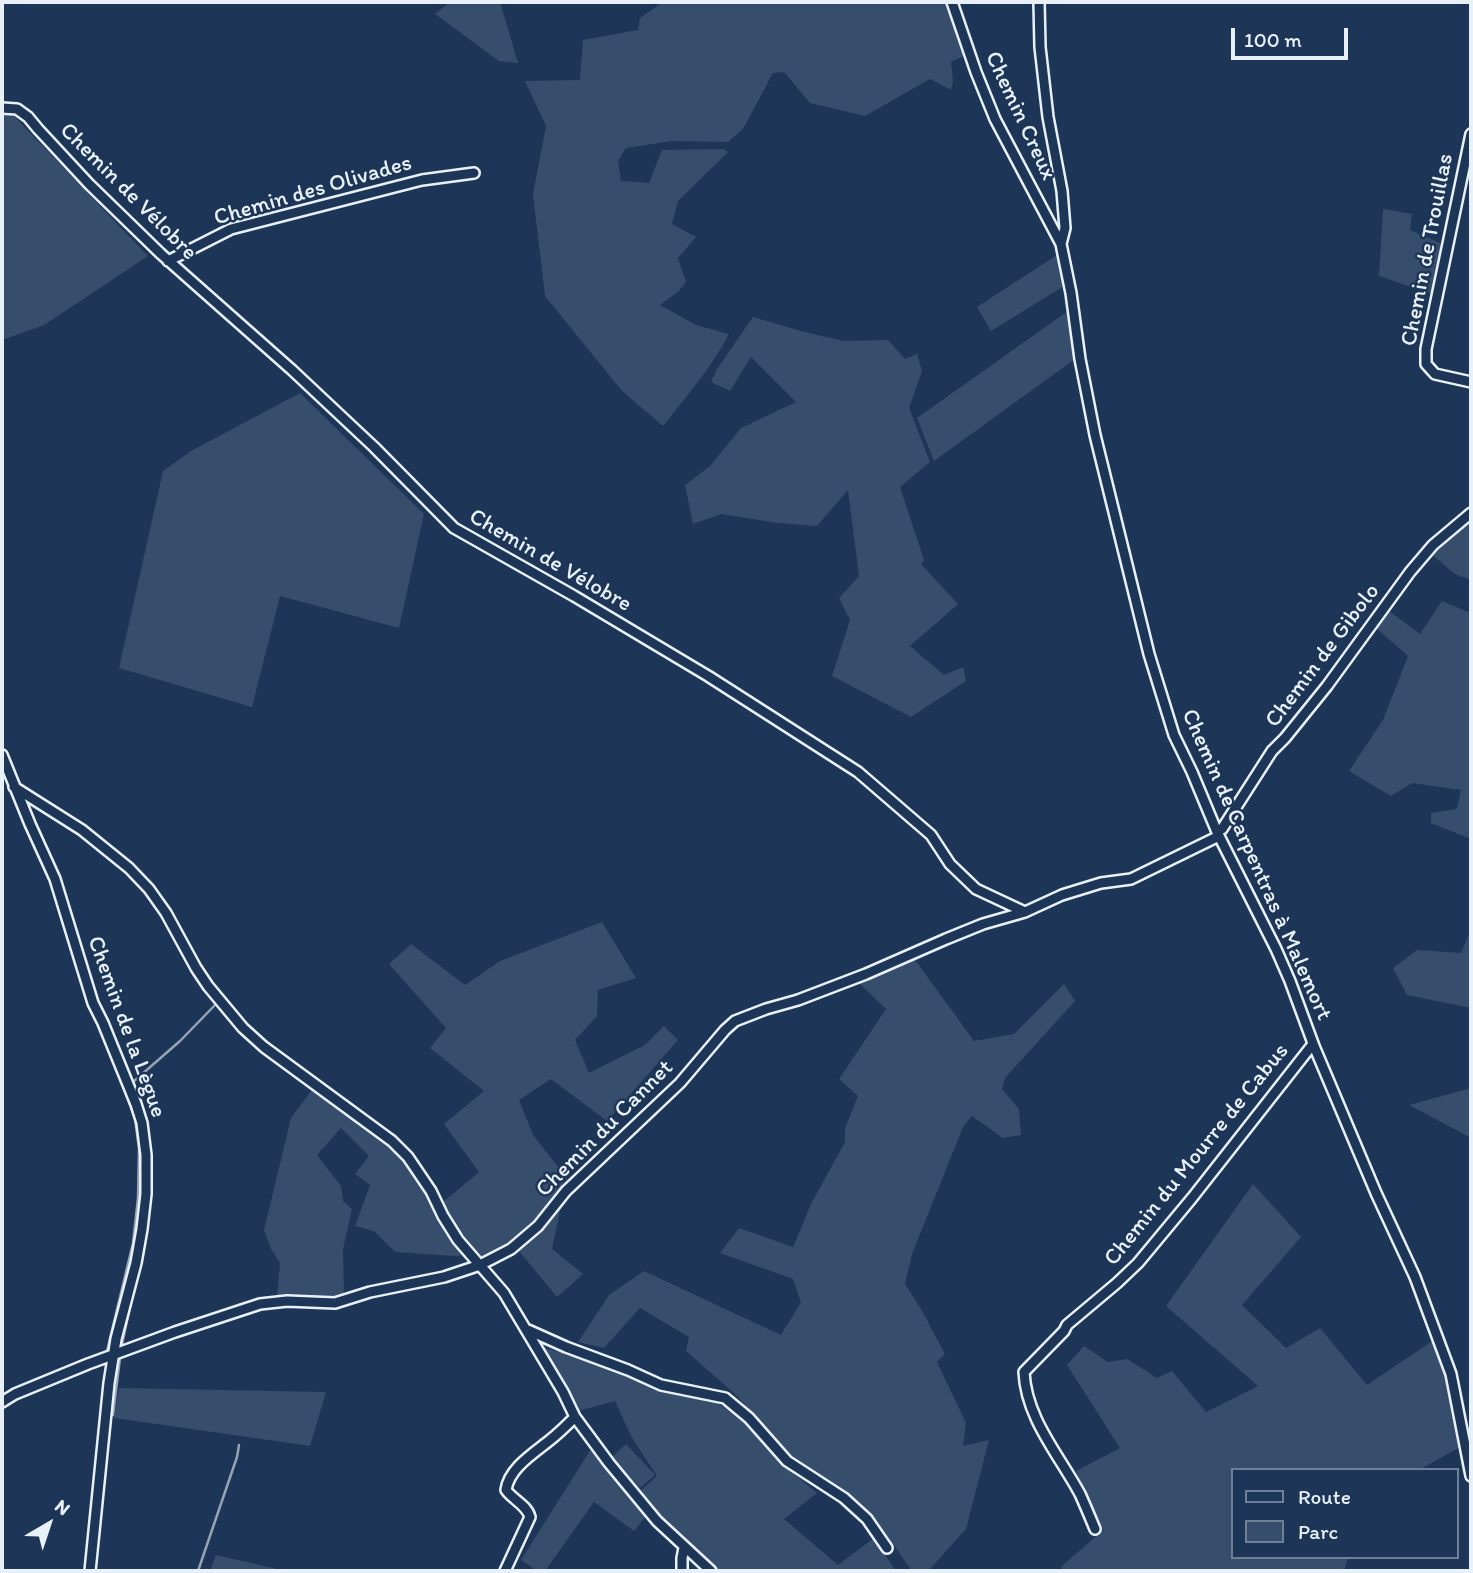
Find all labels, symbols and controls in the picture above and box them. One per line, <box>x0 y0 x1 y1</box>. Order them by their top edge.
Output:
scale bar <box>1235 14 1352 58</box>
text: 100 m <box>1244 27 1302 52</box>
street label: Chemin Creux <box>978 47 1062 185</box>
street label: Chemin de Vélobre <box>53 117 203 267</box>
street label: Chemin des Olivades <box>211 150 415 232</box>
street label: Chemin de Trouillas <box>1396 152 1460 348</box>
street label: Chemin de Vélobre <box>464 503 636 619</box>
street label: Chemin de Gibolo <box>1260 579 1386 733</box>
street label: Chemin de Carpentras à Malemort <box>1175 705 1337 1025</box>
street label: Chemin de la Lègue <box>80 932 172 1122</box>
street label: Chemin du Mourre de Cabus <box>1099 1038 1295 1272</box>
street label: Chemin du Cannet <box>531 1055 679 1203</box>
legend <box>1232 1468 1459 1559</box>
text: Route <box>1298 1484 1351 1509</box>
north arrow <box>14 1489 84 1559</box>
text: N <box>50 1494 75 1520</box>
text: Parc <box>1298 1519 1338 1544</box>

